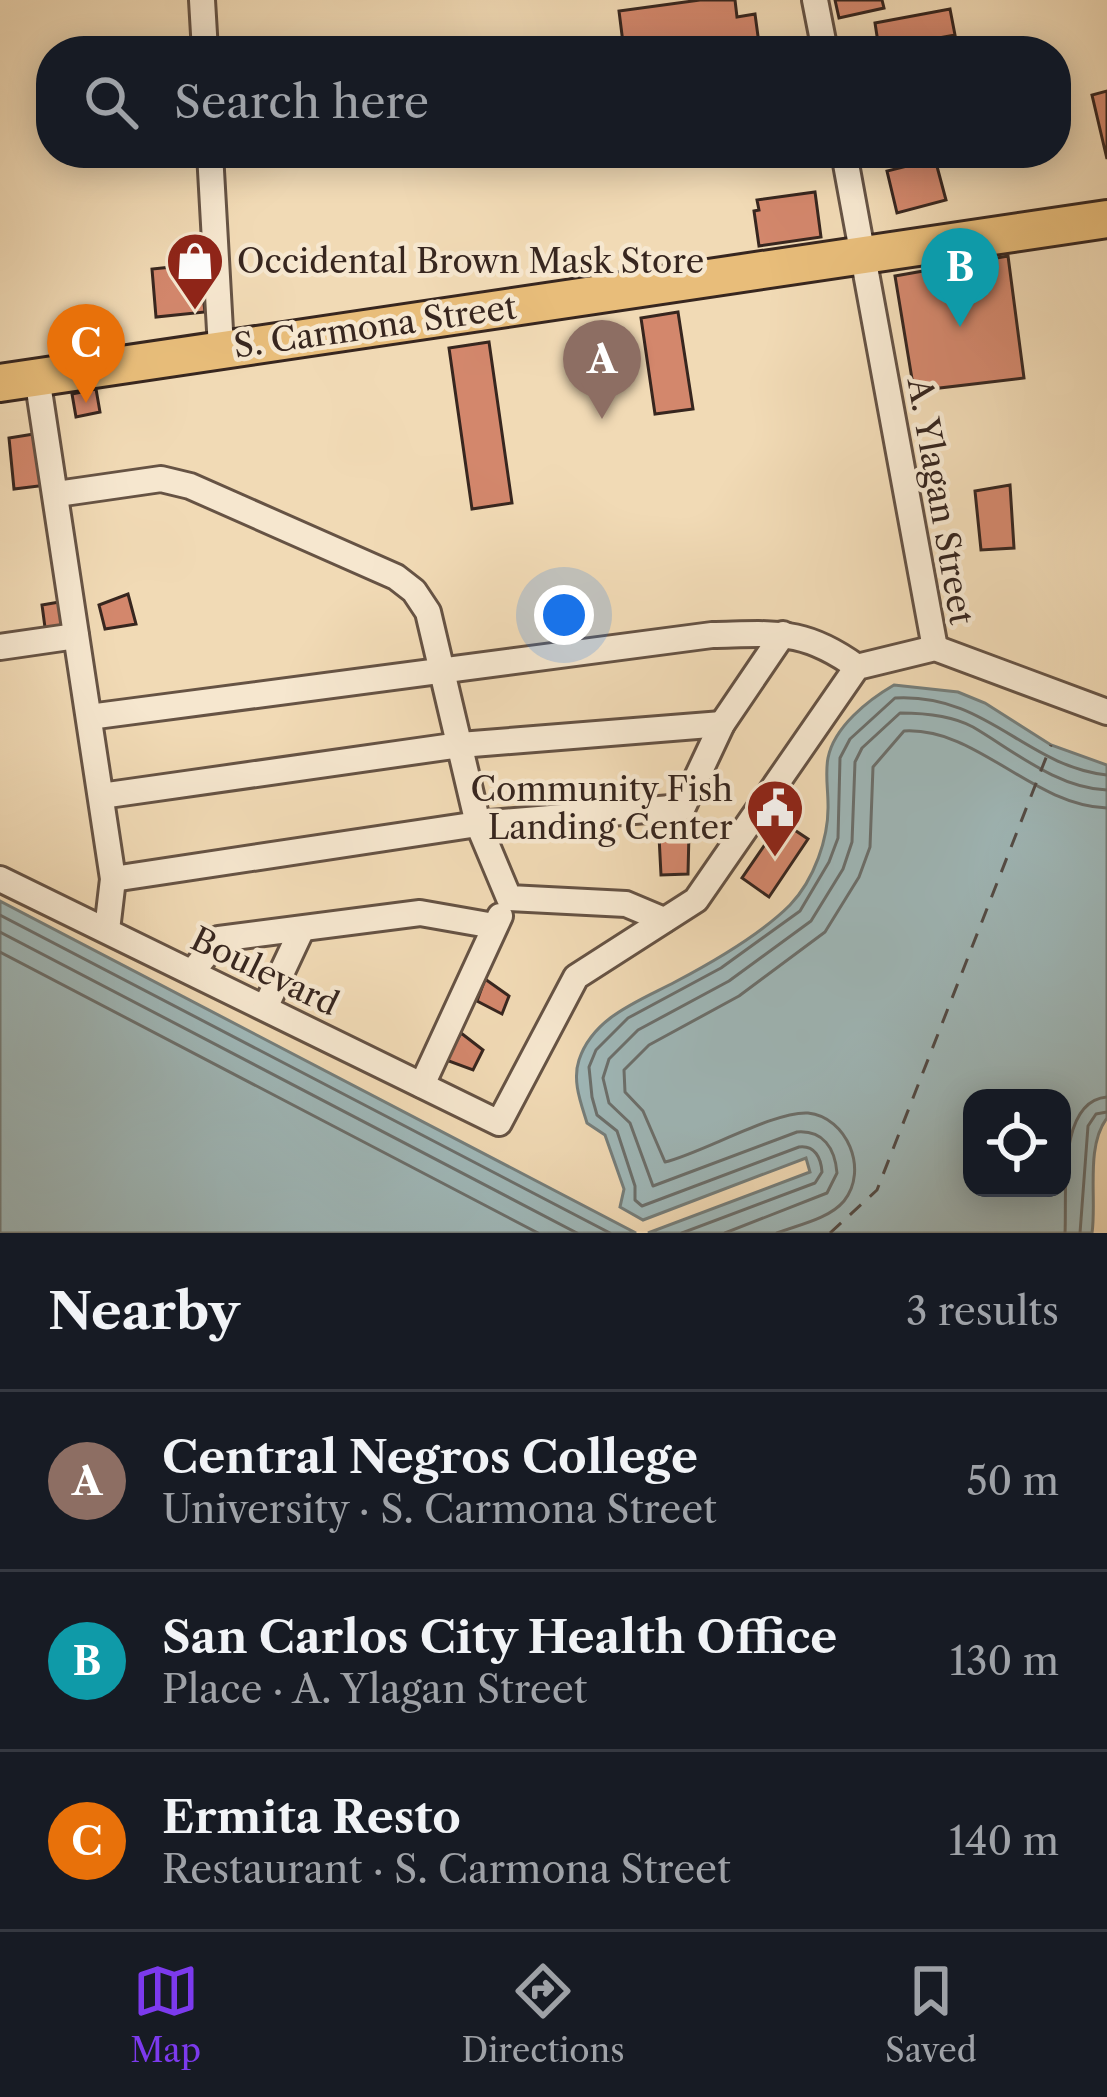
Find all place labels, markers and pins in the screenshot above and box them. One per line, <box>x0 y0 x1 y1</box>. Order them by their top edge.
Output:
pin: B <box>921 228 999 327</box>
shop icon: Occidental Brown Mask Store <box>164 230 226 312</box>
place label: Occidental Brown Mask Store <box>237 241 704 282</box>
pin: C <box>47 304 125 403</box>
pin: A <box>563 320 641 419</box>
place label: Community Fish Landing Center <box>471 769 733 848</box>
public building icon: Community Fish Landing Center <box>744 777 806 859</box>

